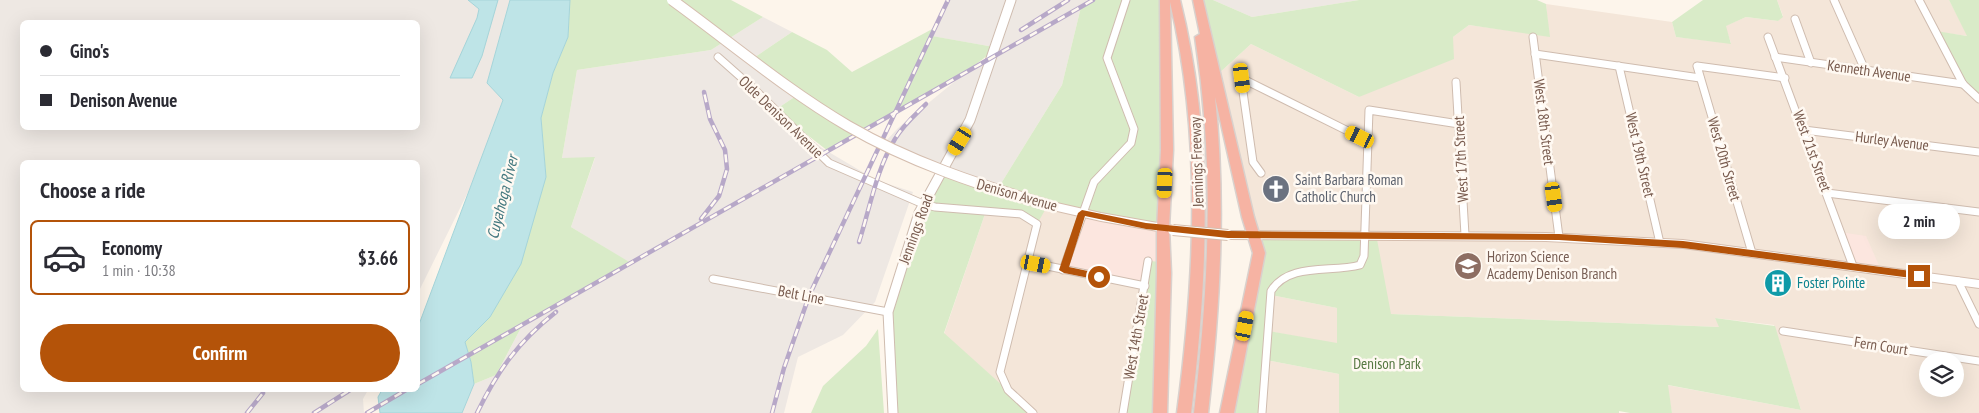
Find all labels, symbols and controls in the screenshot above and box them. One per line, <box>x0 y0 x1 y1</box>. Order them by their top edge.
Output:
text: Gino's <box>70 39 109 63</box>
street label: Kenneth Avenue <box>1826 55 1912 86</box>
car <box>1232 62 1251 94</box>
street label: Olde Denison Avenue <box>735 71 828 162</box>
street label: West 18th Street <box>1530 78 1559 166</box>
text: Denison Avenue <box>70 88 177 112</box>
street label: West 21st Street <box>1789 108 1836 194</box>
street label: West 19th Street <box>1621 111 1659 199</box>
street label: West 17th Street <box>1449 115 1472 203</box>
street label: West 20th Street <box>1703 115 1746 203</box>
street label: Jennings Freeway <box>1185 116 1208 209</box>
car <box>945 124 974 158</box>
car <box>1343 124 1376 150</box>
street label: Hurley Avenue <box>1854 127 1930 154</box>
water label: Cuyahoga River <box>482 151 523 241</box>
car <box>1156 168 1173 198</box>
place label: Saint Barbara Roman Catholic Church <box>1295 170 1403 206</box>
street label: Denison Avenue <box>975 174 1060 215</box>
church icon: Saint Barbara Roman Catholic Church <box>1261 174 1291 204</box>
text: Choose a ride <box>40 176 145 204</box>
car <box>1544 181 1563 213</box>
street label: Jennings Road <box>894 191 937 267</box>
callout: 2 min <box>1878 204 1960 238</box>
text: 2 min <box>1903 211 1935 231</box>
icon: car <box>42 235 87 280</box>
text: Economy <box>102 236 162 260</box>
text: $3.66 <box>358 246 398 270</box>
place label: Horizon Science Academy Denison Branch <box>1487 247 1617 283</box>
school or university icon: Horizon Science Academy Denison Branch <box>1453 251 1483 281</box>
car <box>1019 254 1052 274</box>
text: 1 min · 10:38 <box>102 260 176 280</box>
route end <box>1908 265 1930 287</box>
route start <box>1088 266 1110 288</box>
building icon: Foster Pointe <box>1763 268 1793 298</box>
place label: Foster Pointe <box>1797 273 1865 292</box>
street label: Belt Line <box>777 281 826 308</box>
street label: West 14th Street <box>1119 293 1152 381</box>
car <box>1234 310 1255 342</box>
button: Confirm <box>40 324 400 382</box>
street label: Fern Court <box>1853 332 1909 359</box>
map controls <box>1919 352 1964 397</box>
button: layers <box>1919 352 1964 397</box>
park label: Denison Park <box>1353 354 1421 373</box>

